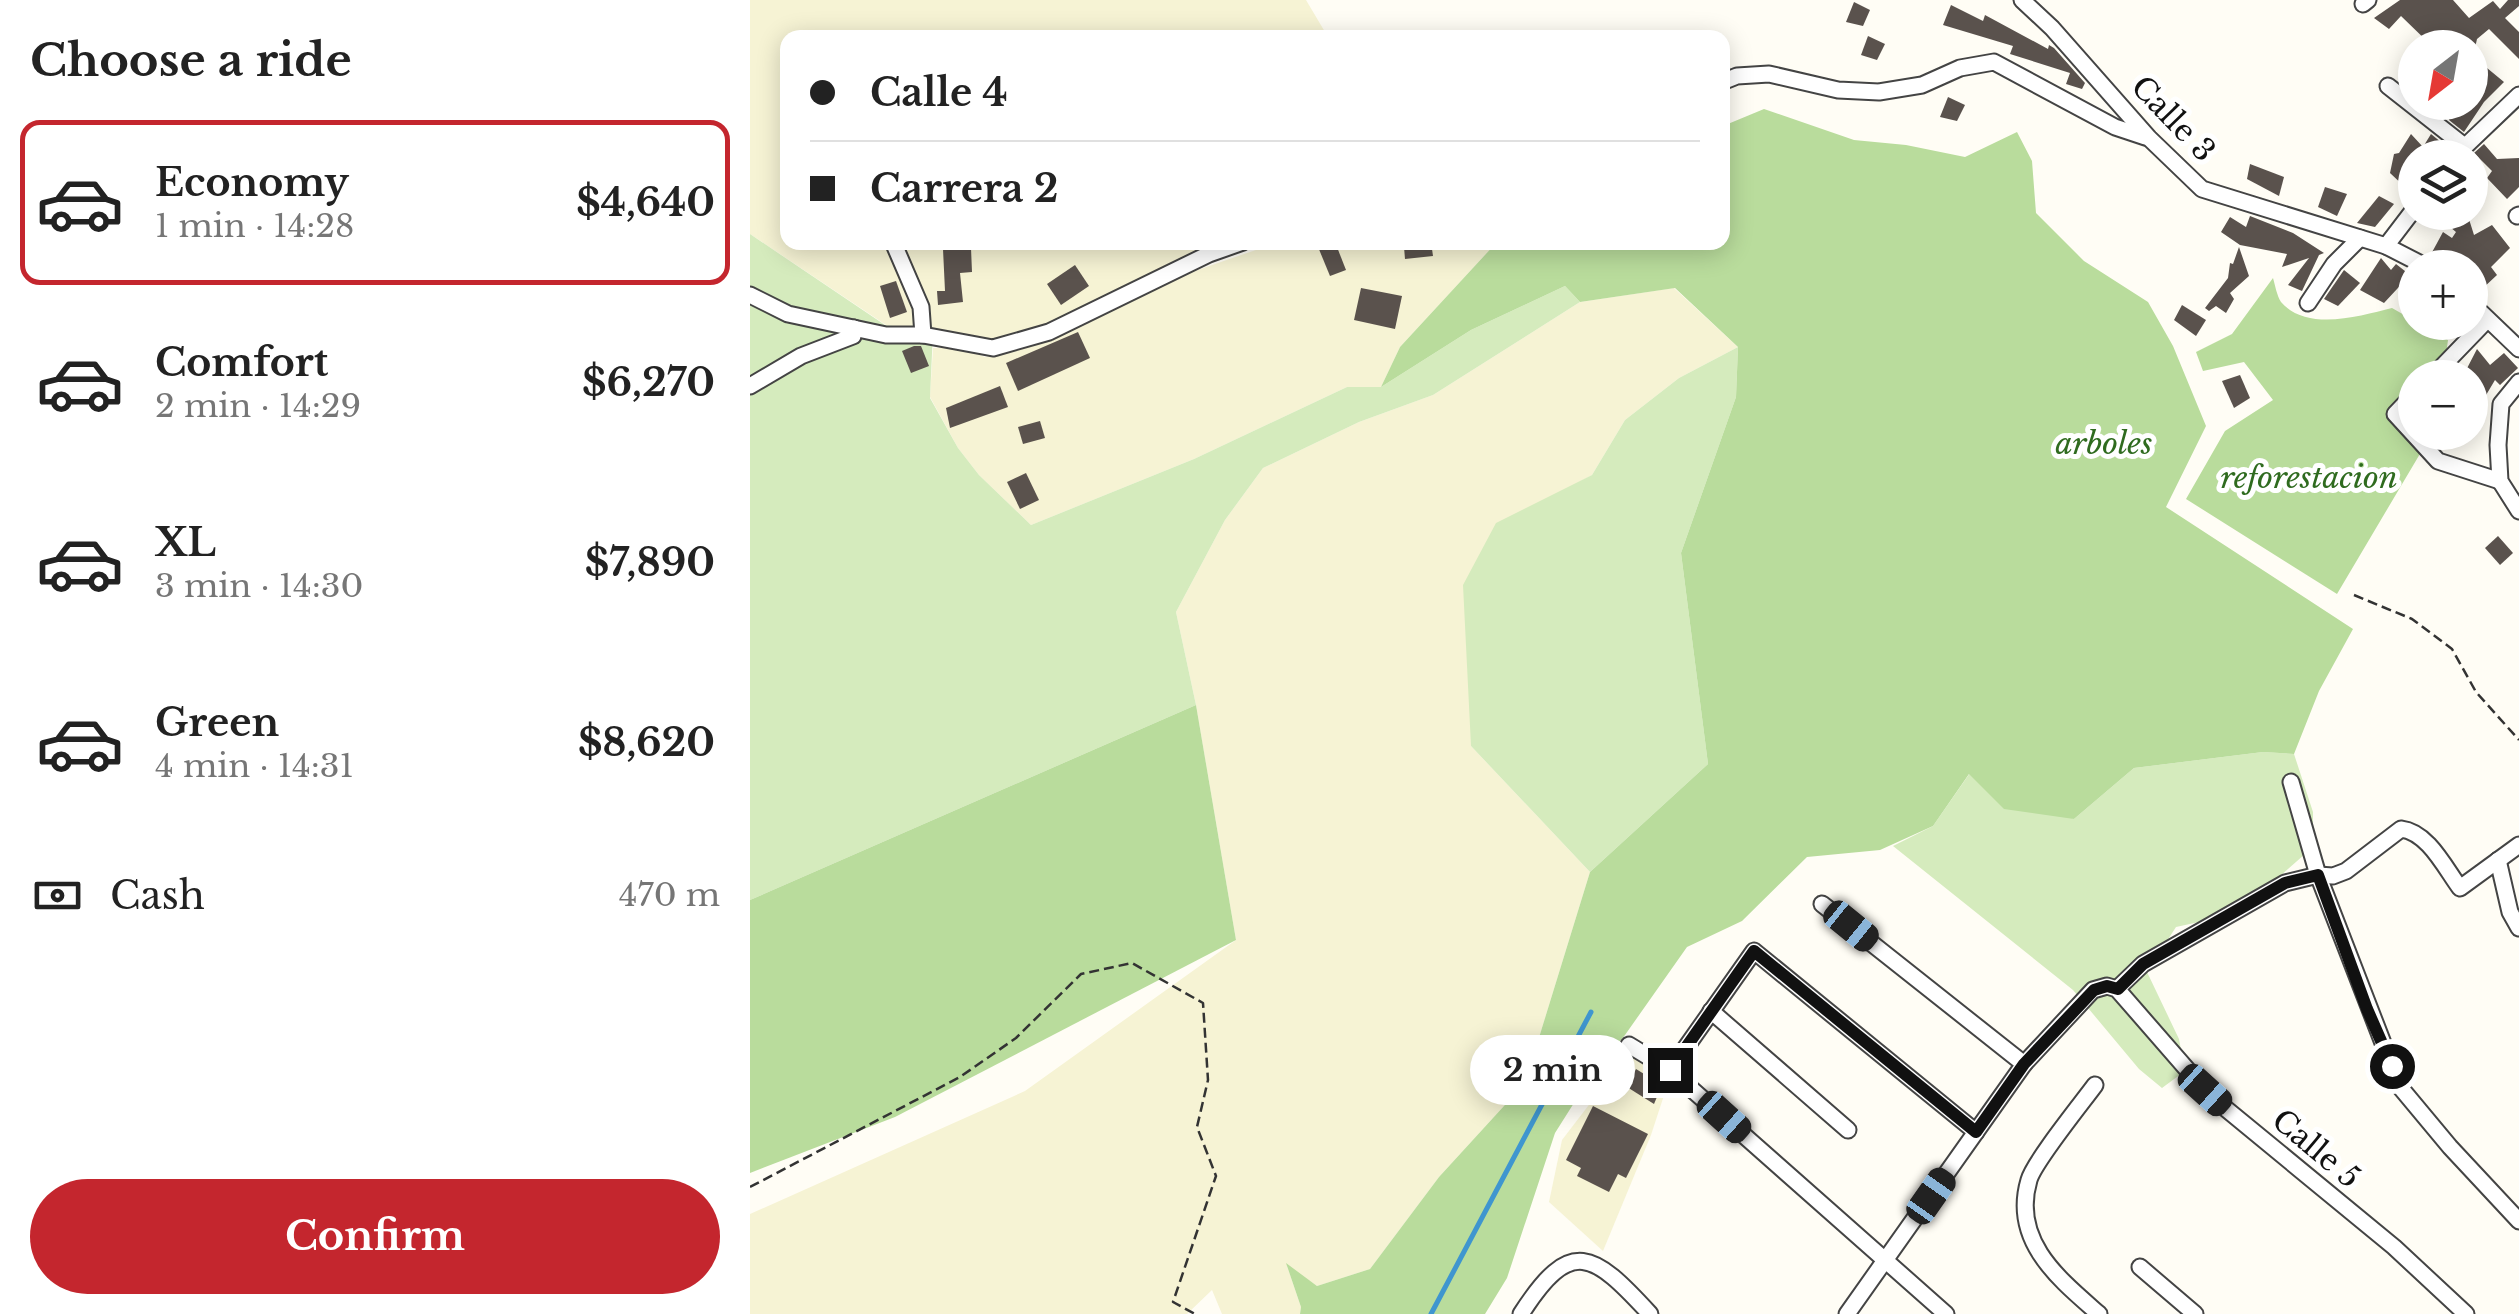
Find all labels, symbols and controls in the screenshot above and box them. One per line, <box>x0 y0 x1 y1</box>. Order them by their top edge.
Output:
north arrow <box>2398 30 2488 120</box>
map controls <box>2398 30 2488 450</box>
text: Choose a ride <box>30 32 352 88</box>
street label: Calle 3 <box>2124 68 2223 169</box>
text: Calle 4 <box>870 69 1008 116</box>
button: layers <box>2398 140 2488 230</box>
icon: car <box>35 158 125 248</box>
text: Economy <box>155 159 349 206</box>
text: Carrera 2 <box>870 165 1059 212</box>
text: $4,640 <box>576 179 715 226</box>
text: 1 min · 14:28 <box>155 206 354 246</box>
button: + <box>2398 250 2488 340</box>
icon: car <box>35 338 125 428</box>
text: Comfort <box>155 339 328 386</box>
text: $6,270 <box>582 359 715 406</box>
button: − <box>2398 360 2488 450</box>
text: 2 min · 14:29 <box>155 386 361 426</box>
park label: arboles <box>2056 425 2152 462</box>
park label: reforestacion <box>2220 459 2398 496</box>
icon: car <box>35 518 125 608</box>
text: XL <box>155 519 216 566</box>
text: $7,890 <box>585 539 715 586</box>
text: 3 min · 14:30 <box>155 566 363 606</box>
icon: car <box>35 698 125 788</box>
text: Green <box>155 699 279 746</box>
text: $8,620 <box>578 719 715 766</box>
text: 4 min · 14:31 <box>155 746 354 786</box>
icon: cash <box>30 868 85 923</box>
text: Cash <box>110 872 205 919</box>
text: 470 m <box>619 875 720 915</box>
car <box>1818 895 1884 957</box>
callout: 2 min <box>1470 1035 1635 1105</box>
route start <box>2370 1044 2415 1089</box>
route end <box>1648 1048 1693 1093</box>
text: 2 min <box>1503 1050 1602 1090</box>
car <box>2173 1059 2237 1121</box>
car <box>1692 1086 1756 1148</box>
street label: Calle 5 <box>2265 1101 2368 1196</box>
car <box>1902 1163 1960 1229</box>
button: Confirm <box>30 1179 720 1294</box>

